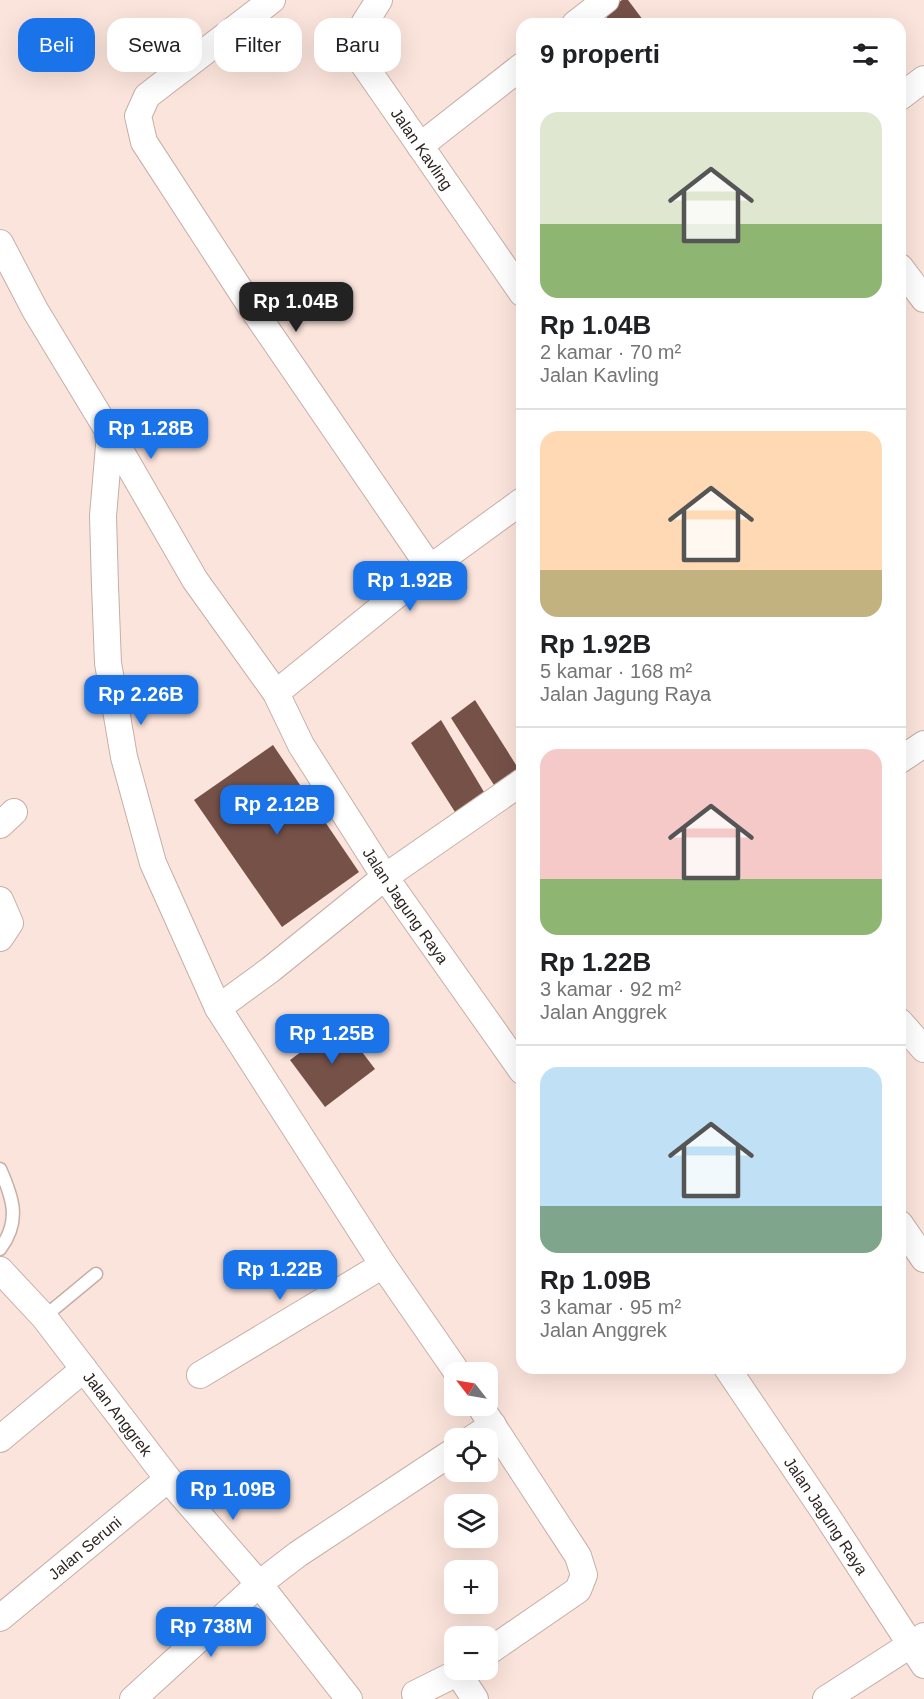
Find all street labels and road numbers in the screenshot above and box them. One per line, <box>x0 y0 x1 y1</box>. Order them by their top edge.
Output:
street label: Jalan Kavling <box>388 105 456 193</box>
street label: Jalan Jagung Raya <box>360 845 452 967</box>
street label: Jalan Anggrek <box>80 1368 156 1460</box>
street label: Jalan Jagung Raya <box>781 1454 871 1578</box>
street label: Jalan Seruni <box>45 1513 125 1583</box>

